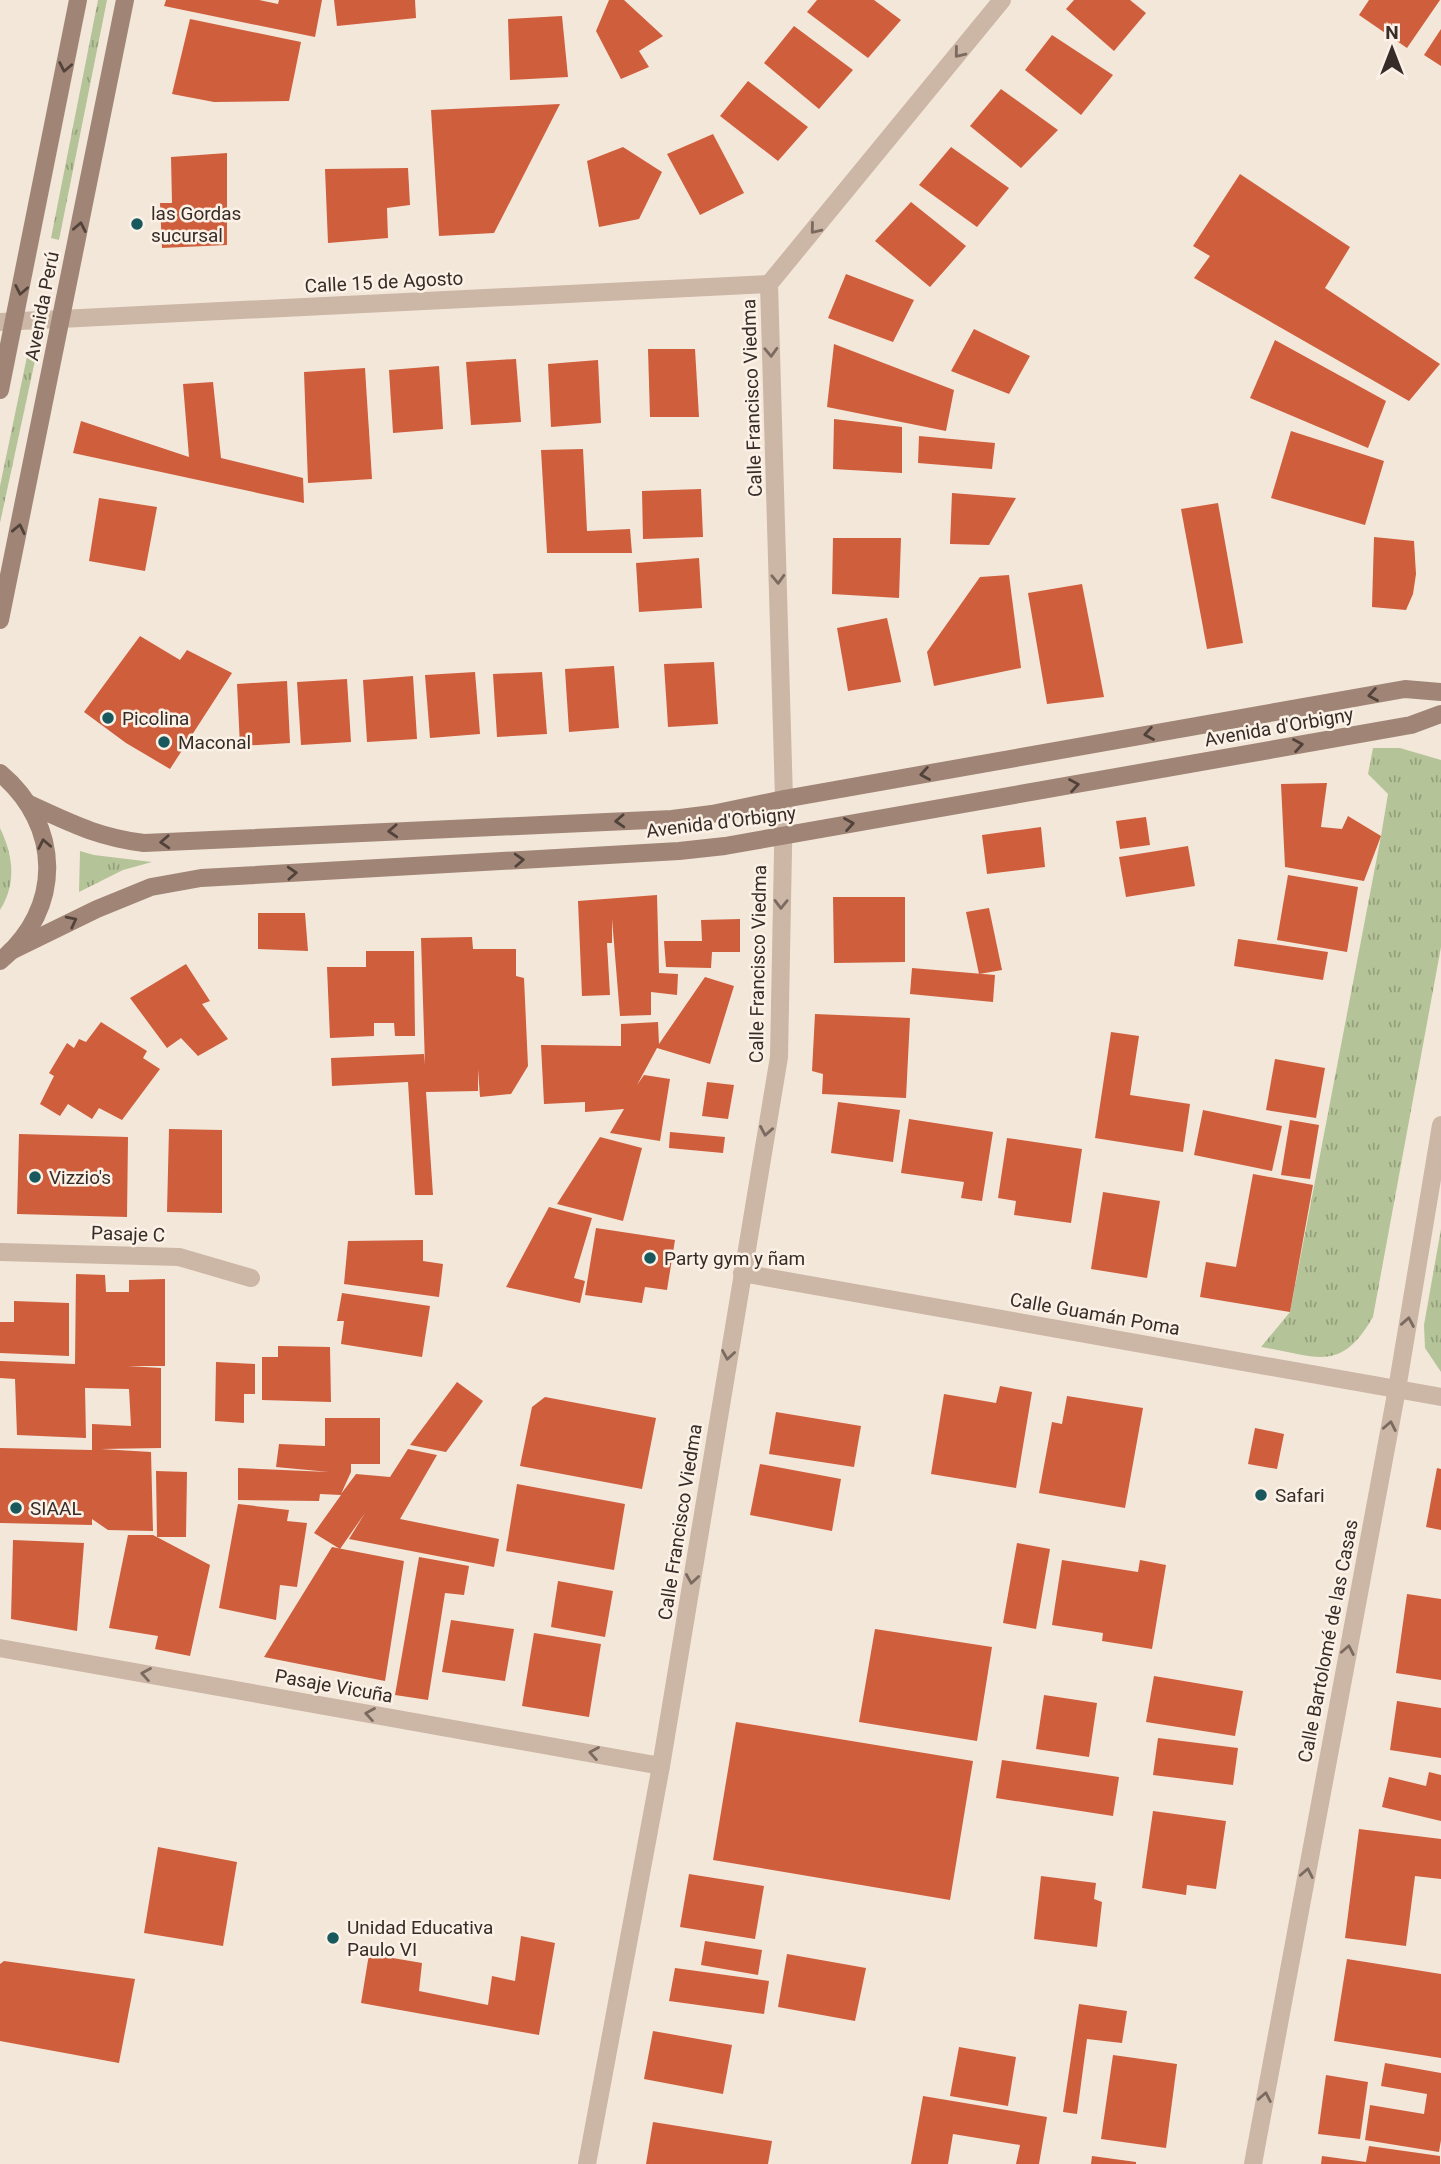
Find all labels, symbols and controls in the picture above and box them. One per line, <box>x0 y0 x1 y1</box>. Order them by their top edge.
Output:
north arrow <box>1357 14 1427 84</box>
text: N <box>1385 21 1399 44</box>
one-way arrow <box>955 44 967 57</box>
one-way arrow <box>58 61 73 73</box>
place label: las Gordas sucursal <box>151 202 241 247</box>
marker: las Gordas sucursal <box>129 216 145 232</box>
one-way arrow <box>71 221 86 233</box>
one-way arrow <box>810 221 823 233</box>
street label: Avenida Perú <box>20 249 64 363</box>
street label: Calle 15 de Agosto <box>304 266 464 298</box>
one-way arrow <box>14 284 29 296</box>
street label: Calle Francisco Viedma <box>737 299 767 497</box>
one-way arrow <box>764 347 779 358</box>
one-way arrow <box>10 523 25 535</box>
one-way arrow <box>770 575 786 585</box>
one-way arrow <box>1367 686 1379 701</box>
street label: Avenida d'Orbigny <box>1203 703 1355 751</box>
place label: Picolina <box>122 707 189 730</box>
marker: Picolina <box>100 710 116 726</box>
one-way arrow <box>1143 726 1155 741</box>
place label: Maconal <box>178 731 251 754</box>
marker: Maconal <box>156 734 172 750</box>
one-way arrow <box>1292 738 1304 753</box>
one-way arrow <box>919 766 931 781</box>
one-way arrow <box>1067 778 1079 793</box>
street label: Avenida d'Orbigny <box>645 801 797 843</box>
one-way arrow <box>614 813 625 828</box>
one-way arrow <box>844 817 855 832</box>
one-way arrow <box>387 824 398 839</box>
one-way arrow <box>160 834 171 849</box>
one-way arrow <box>38 838 53 850</box>
one-way arrow <box>514 853 525 868</box>
street label: Calle Francisco Viedma <box>745 865 771 1063</box>
one-way arrow <box>287 866 298 881</box>
one-way arrow <box>773 899 789 910</box>
one-way arrow <box>65 915 78 929</box>
one-way arrow <box>759 1125 774 1137</box>
place label: Vizzio's <box>49 1166 111 1189</box>
marker: Vizzio's <box>27 1169 43 1185</box>
street label: Pasaje C <box>91 1221 165 1247</box>
place label: Party gym y ñam <box>664 1247 805 1270</box>
marker: Party gym y ñam <box>642 1250 658 1266</box>
street label: Calle Guamán Poma <box>1008 1288 1182 1340</box>
one-way arrow <box>1400 1316 1415 1328</box>
one-way arrow <box>721 1349 736 1361</box>
one-way arrow <box>1381 1420 1396 1432</box>
street label: Calle Francisco Viedma <box>653 1422 707 1622</box>
place label: Safari <box>1275 1484 1325 1507</box>
marker: Safari <box>1253 1487 1269 1503</box>
place label: SIAAL <box>30 1497 82 1520</box>
marker: SIAAL <box>8 1500 24 1516</box>
street label: Calle Bartolomé de las Casas <box>1293 1517 1363 1765</box>
one-way arrow <box>685 1573 700 1585</box>
one-way arrow <box>1340 1644 1355 1655</box>
street label: Pasaje Vicuña <box>273 1664 395 1708</box>
one-way arrow <box>140 1667 152 1682</box>
one-way arrow <box>364 1707 376 1722</box>
one-way arrow <box>588 1746 600 1761</box>
one-way arrow <box>1298 1867 1313 1879</box>
place label: Unidad Educativa Paulo VI <box>347 1916 493 1961</box>
marker: Unidad Educativa Paulo VI <box>325 1930 341 1946</box>
one-way arrow <box>1257 2091 1272 2103</box>

